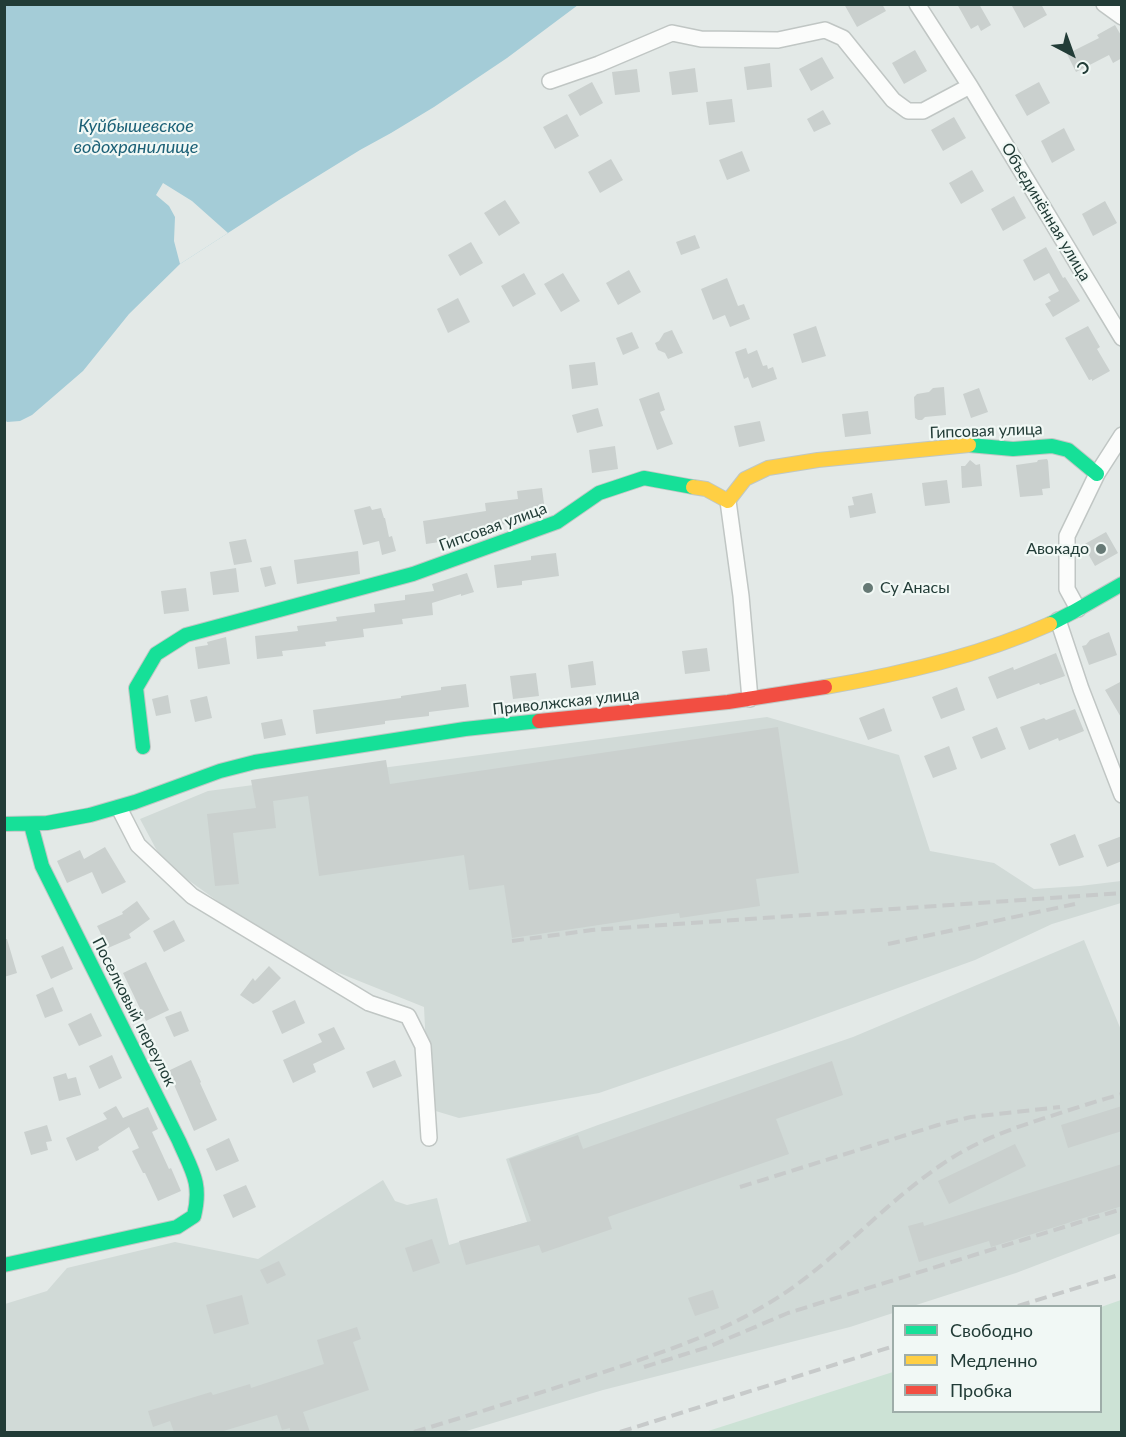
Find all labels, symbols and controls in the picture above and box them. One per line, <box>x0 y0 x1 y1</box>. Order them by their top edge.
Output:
north arrow <box>1042 24 1102 84</box>
text: С <box>1074 57 1094 79</box>
water label: Куйбышевское водохранилище <box>74 115 198 158</box>
street label: Объединённая улица <box>997 139 1095 285</box>
street label: Гипсовая улица <box>929 419 1043 443</box>
street label: Гипсовая улица <box>437 499 549 555</box>
place label: Авокадо <box>1026 539 1089 559</box>
marker: Авокадо <box>1094 542 1108 556</box>
place label: Су Анасы <box>880 578 950 598</box>
marker: Су Анасы <box>861 581 875 595</box>
street label: Приволжская улица <box>492 685 640 719</box>
street label: Поселковый переулок <box>88 934 180 1090</box>
legend <box>892 1305 1102 1413</box>
text: Свободно <box>950 1319 1033 1341</box>
text: Медленно <box>950 1349 1038 1371</box>
text: Пробка <box>950 1379 1012 1401</box>

